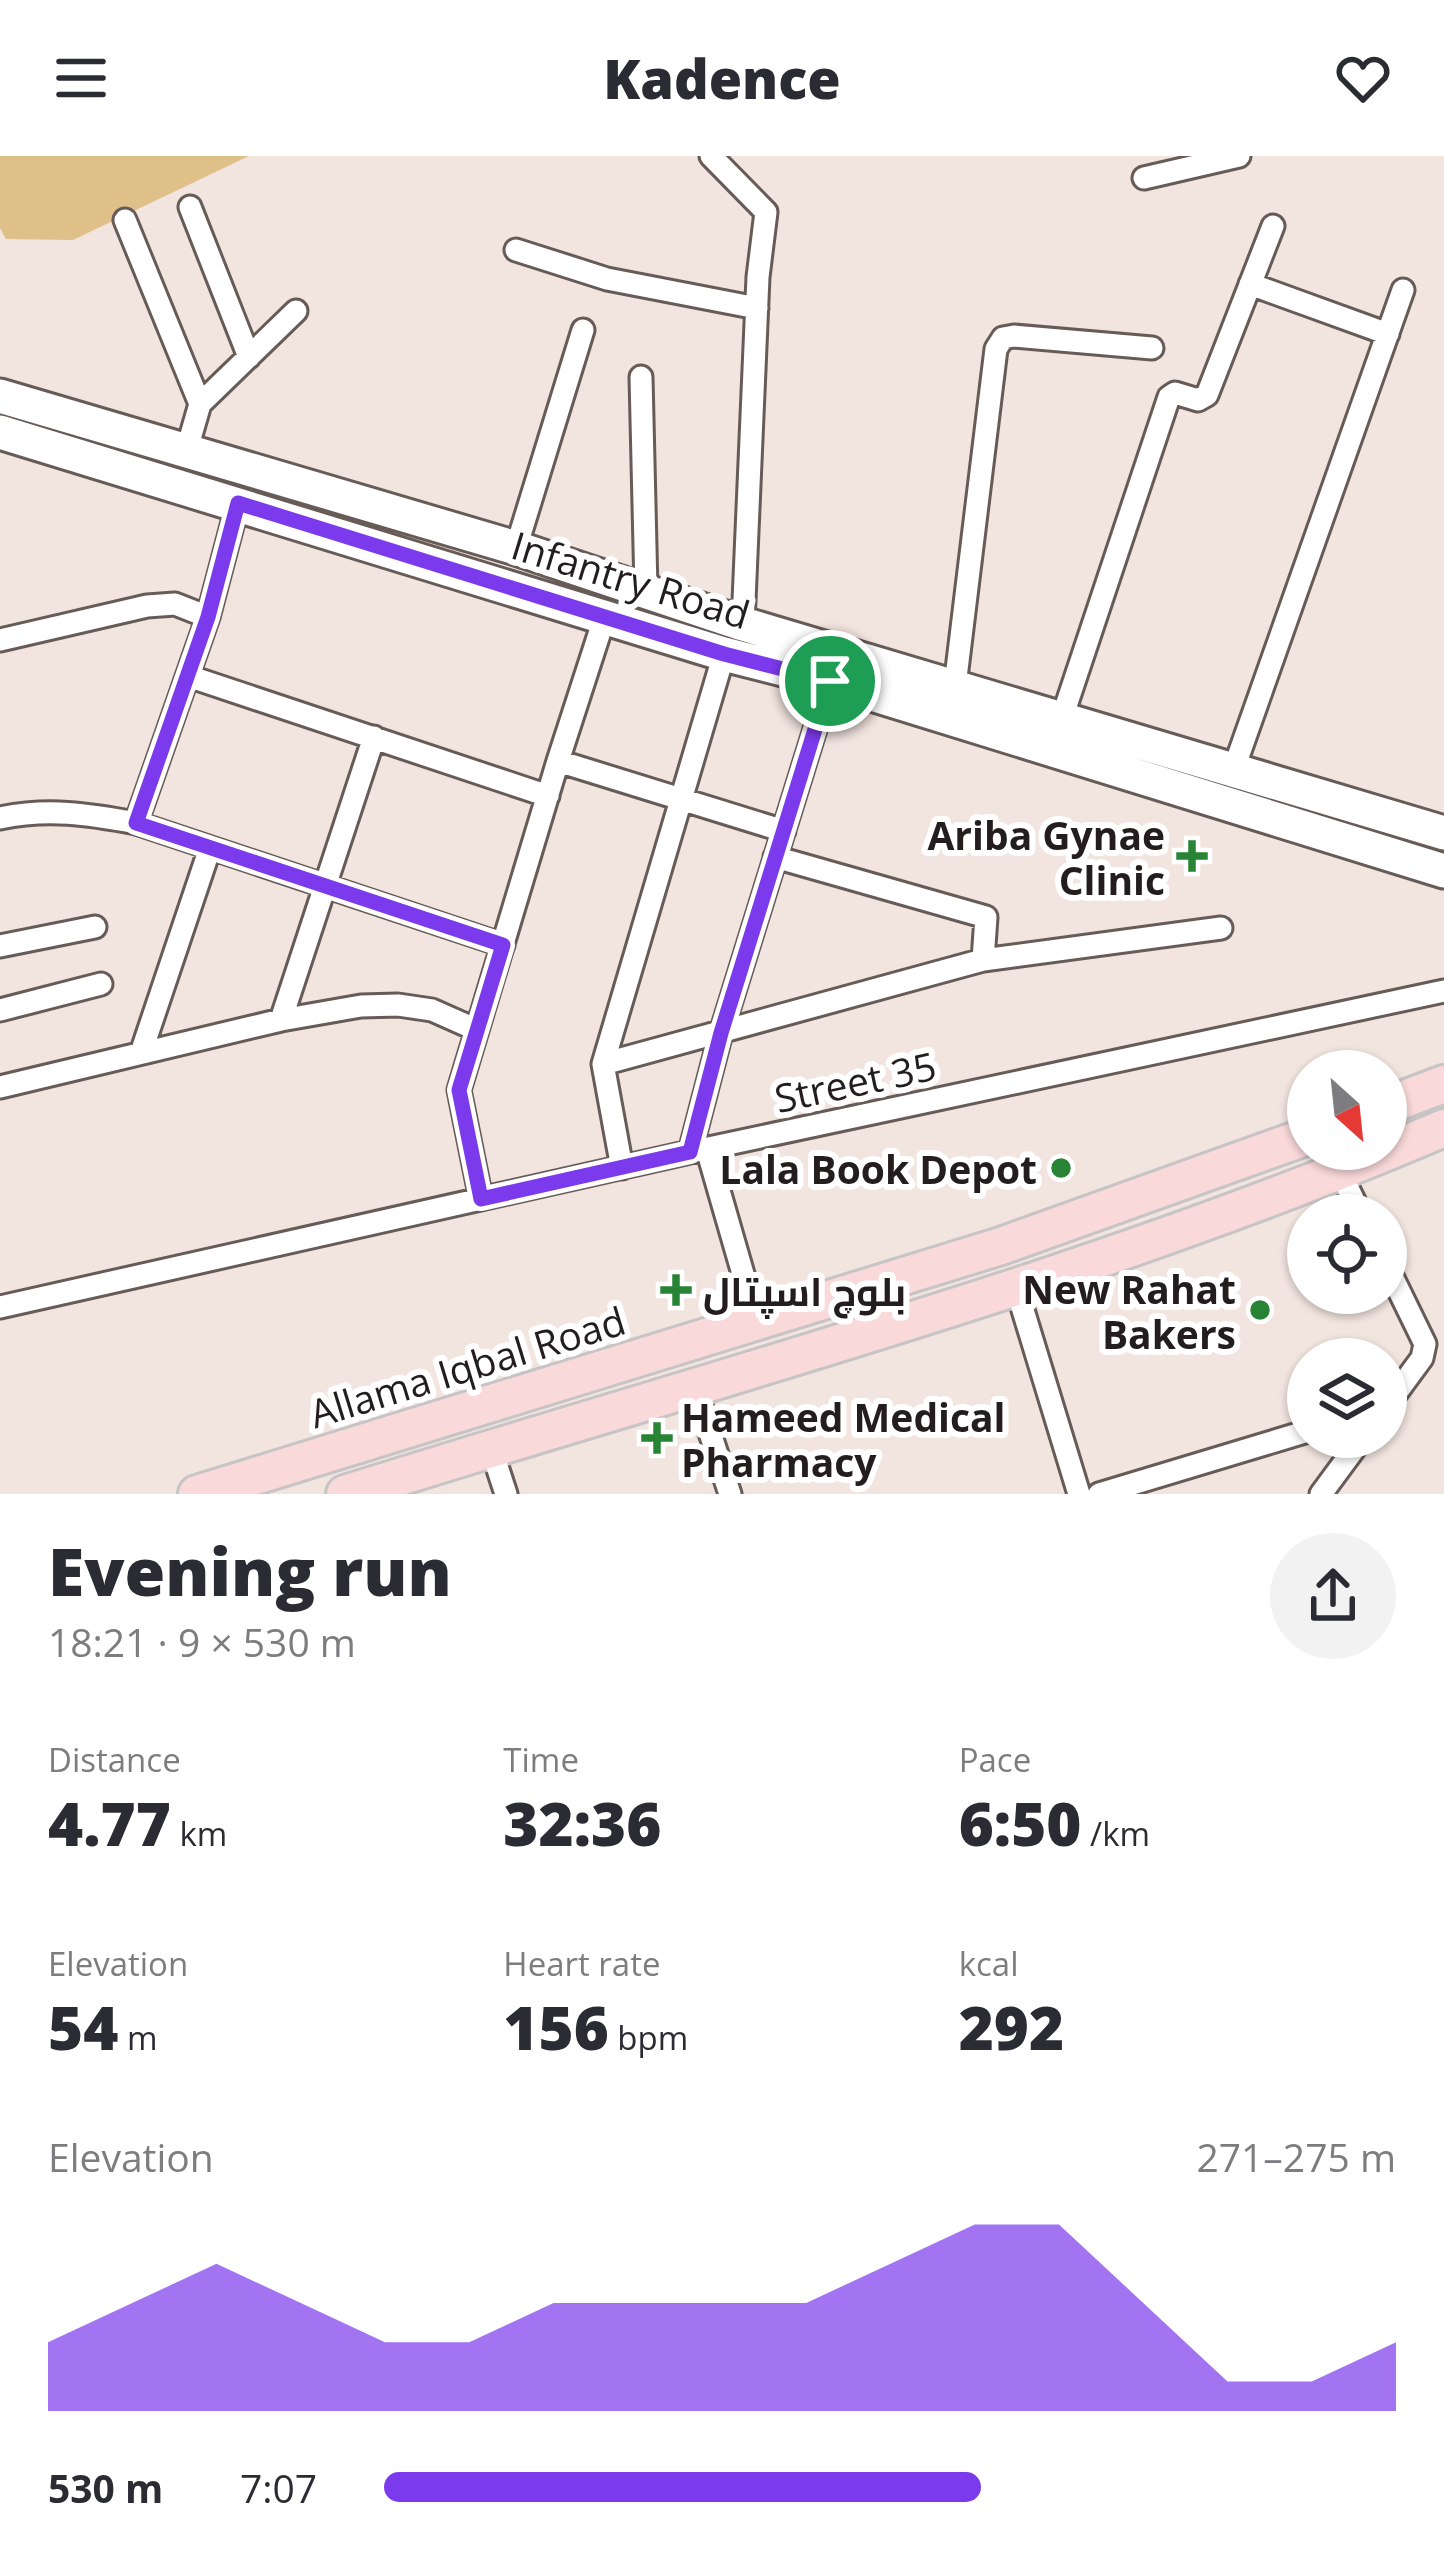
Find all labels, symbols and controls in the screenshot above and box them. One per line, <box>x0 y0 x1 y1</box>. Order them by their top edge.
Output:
text: Kadence <box>603 41 841 115</box>
icon: menu <box>48 45 114 111</box>
icon: heart <box>1330 45 1396 111</box>
street label: Infantry Road <box>506 518 756 640</box>
pin <box>779 630 881 732</box>
icon: arrive <box>797 648 863 714</box>
place label: Ariba Gynae Clinic <box>927 808 1165 906</box>
marker: Ariba Gynae Clinic <box>1176 840 1208 872</box>
street label: Street 35 <box>769 1038 941 1124</box>
north arrow <box>1287 1050 1407 1170</box>
map controls <box>1287 1050 1407 1458</box>
place label: Lala Book Depot <box>719 1142 1037 1195</box>
marker: Lala Book Depot <box>1048 1155 1074 1181</box>
button: locate <box>1287 1194 1407 1314</box>
place label: New Rahat Bakers <box>1022 1262 1236 1360</box>
place label: بلوچ اسپتال <box>703 1264 906 1319</box>
marker: بلوچ اسپتال <box>660 1274 692 1306</box>
street label: Allama Iqbal Road <box>303 1293 631 1439</box>
marker: New Rahat Bakers <box>1247 1297 1273 1323</box>
button: layers <box>1287 1338 1407 1458</box>
place label: Hameed Medical Pharmacy <box>681 1390 1006 1488</box>
marker: Hameed Medical Pharmacy <box>644 1425 670 1451</box>
text: Evening run <box>48 1525 452 1615</box>
button: share <box>1270 1533 1396 1659</box>
text: 18:21 · 9 × 530 m <box>48 1615 356 1668</box>
text: Distance <box>48 1737 181 1782</box>
text: Time <box>503 1737 579 1782</box>
text: Pace <box>959 1737 1031 1782</box>
text: 4.77 <box>48 1782 171 1864</box>
text: 32:36 <box>503 1782 661 1864</box>
text: 6:50 <box>959 1782 1081 1864</box>
text: km <box>171 1811 227 1856</box>
text: /km <box>1081 1811 1150 1856</box>
text: Elevation <box>48 1941 188 1986</box>
text: Heart rate <box>503 1941 660 1986</box>
text: kcal <box>959 1941 1018 1986</box>
text: 54 <box>48 1986 118 2068</box>
text: 156 <box>503 1986 609 2068</box>
text: 292 <box>959 1986 1064 2068</box>
text: m <box>118 2015 157 2060</box>
text: bpm <box>609 2015 688 2060</box>
text: Elevation <box>48 2130 214 2183</box>
text: 271–275 m <box>1196 2130 1396 2183</box>
text: 530 m <box>48 2461 163 2514</box>
text: 7:07 <box>240 2461 317 2514</box>

